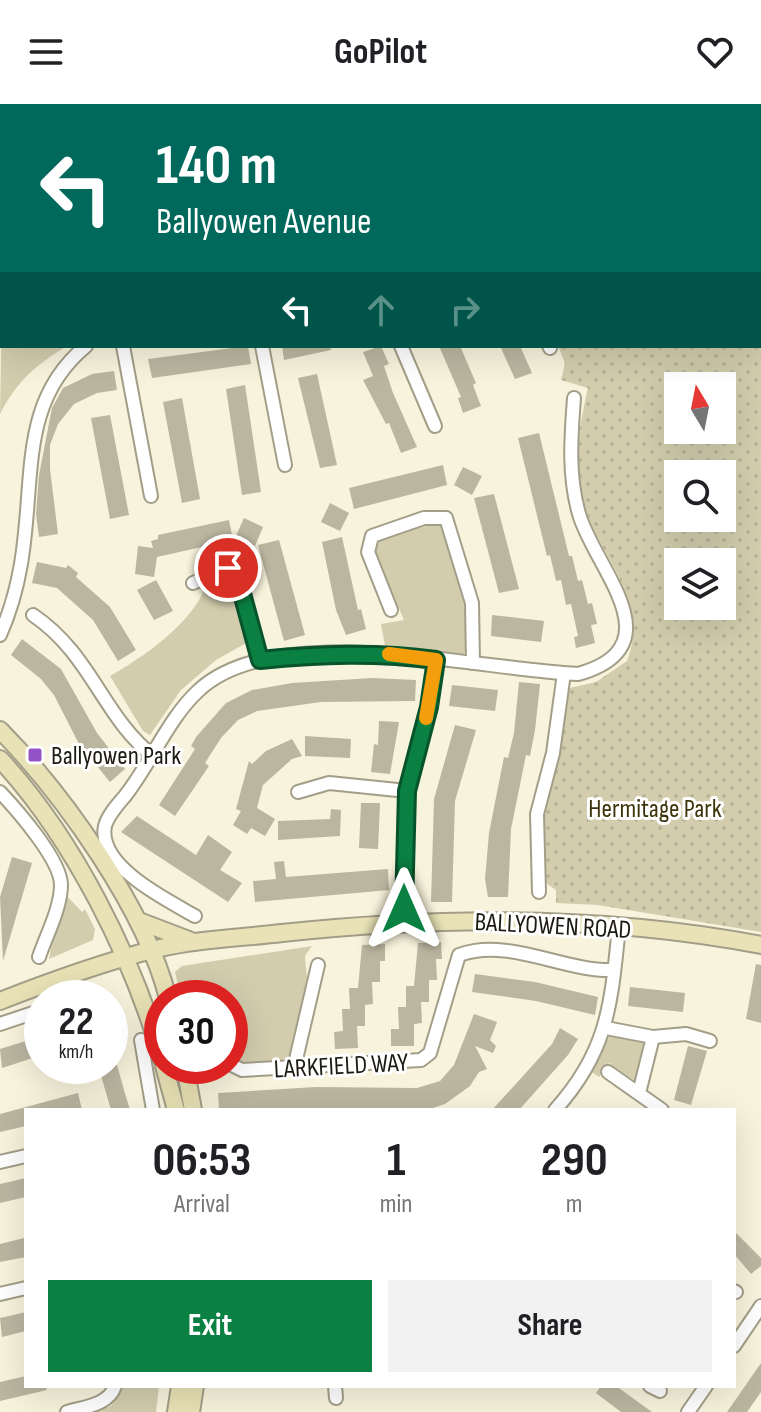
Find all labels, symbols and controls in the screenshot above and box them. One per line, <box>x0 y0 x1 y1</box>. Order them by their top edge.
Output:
icon: menu <box>24 30 68 74</box>
icon: heart <box>693 30 737 74</box>
text: GoPilot <box>334 31 427 74</box>
text: 140 m <box>156 133 277 200</box>
icon: left <box>24 136 128 240</box>
text: Ballyowen Avenue <box>156 201 371 244</box>
icon: left <box>275 288 319 332</box>
icon: ahead <box>359 288 403 332</box>
icon: right <box>443 288 487 332</box>
north arrow <box>664 372 736 444</box>
map controls <box>664 372 736 620</box>
button: search <box>664 460 736 532</box>
pin <box>194 534 262 602</box>
icon: arrive <box>206 546 250 590</box>
button: layers <box>664 548 736 620</box>
place label: Ballyowen Park <box>51 741 181 772</box>
marker: Ballyowen Park <box>26 746 44 764</box>
park label: Hermitage Park <box>588 794 722 825</box>
position arrow <box>362 867 446 951</box>
street label: BALLYOWEN ROAD <box>474 907 632 946</box>
speed limit sign: 30 <box>144 980 248 1084</box>
text: 22 <box>58 998 94 1046</box>
text: km/h <box>59 1040 93 1064</box>
street label: LARKFIELD WAY <box>273 1047 409 1085</box>
text: 06:53 <box>152 1132 251 1189</box>
text: 1 <box>387 1132 405 1189</box>
text: 290 <box>541 1132 607 1189</box>
text: Arrival <box>174 1189 230 1220</box>
text: min <box>380 1189 412 1220</box>
text: m <box>566 1189 583 1220</box>
button: Exit <box>48 1280 372 1372</box>
button: Share <box>388 1280 712 1372</box>

